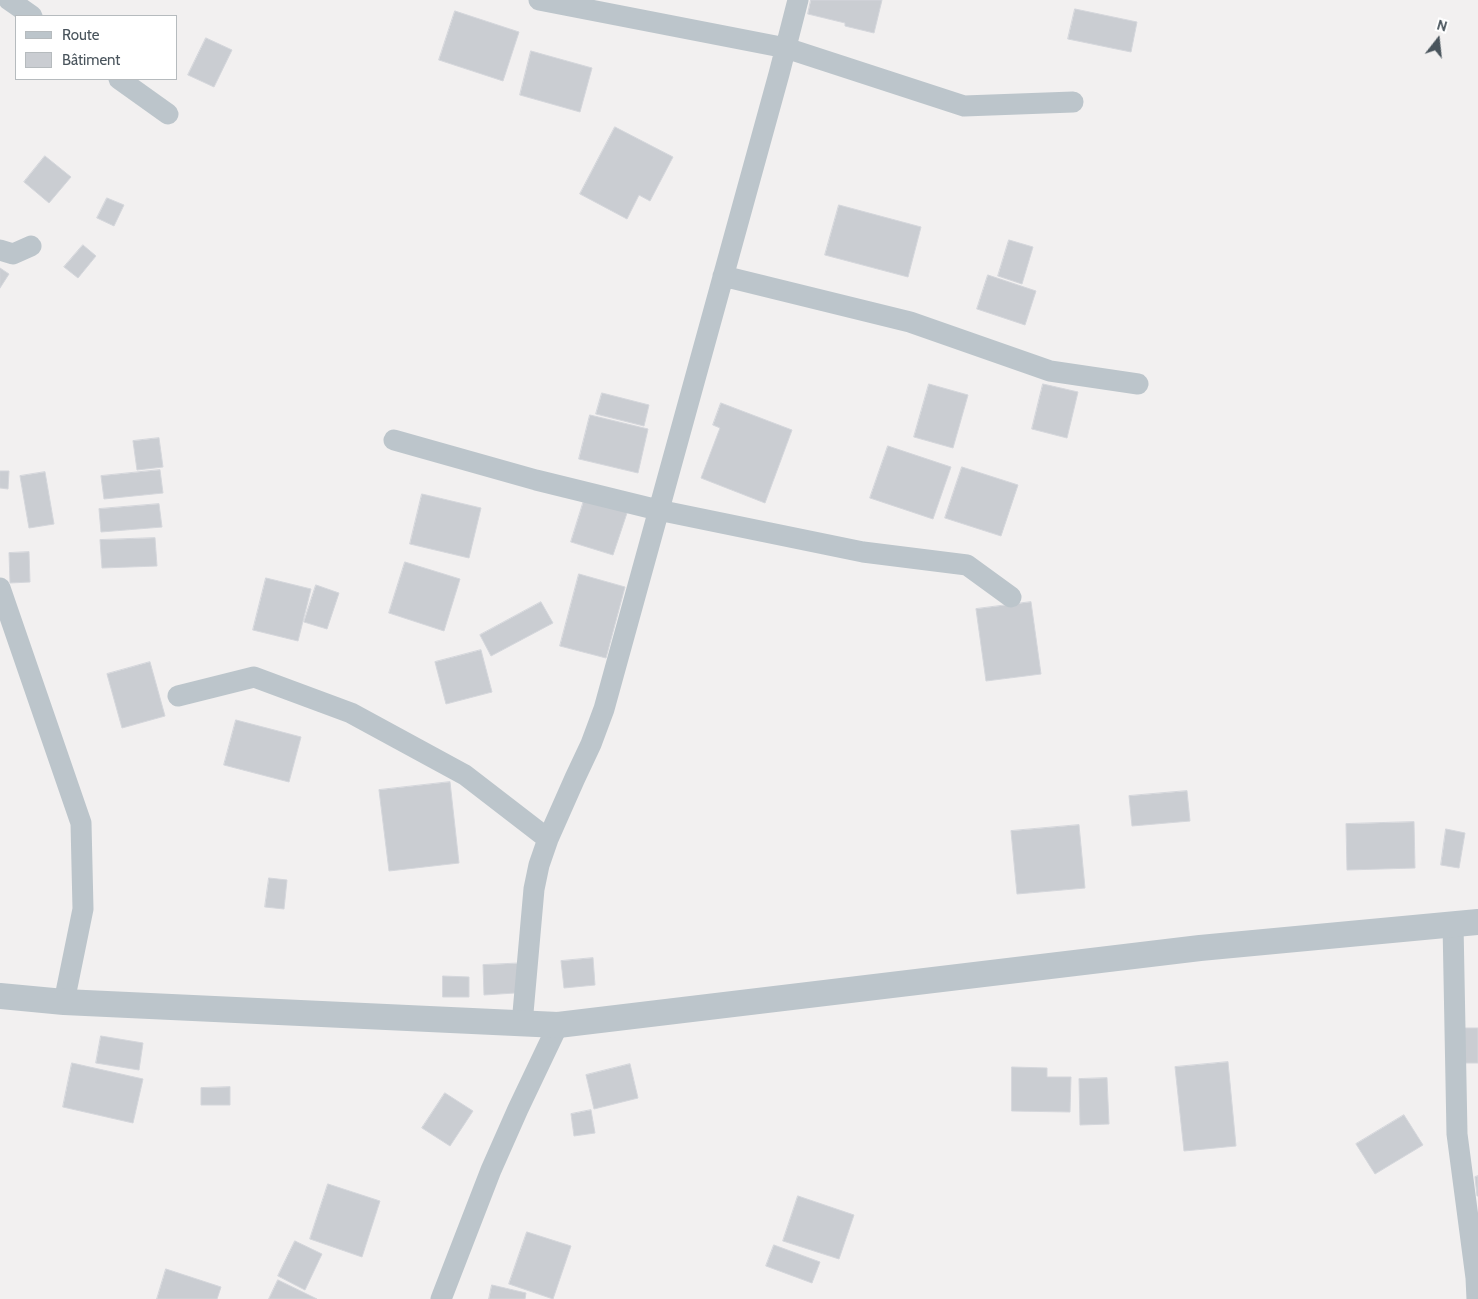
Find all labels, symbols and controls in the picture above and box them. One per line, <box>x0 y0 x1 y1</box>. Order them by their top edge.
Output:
legend <box>15 15 178 80</box>
north arrow <box>1413 15 1463 65</box>
text: N <box>1435 16 1449 36</box>
text: Route <box>62 26 100 44</box>
text: Bâtiment <box>62 51 120 69</box>

